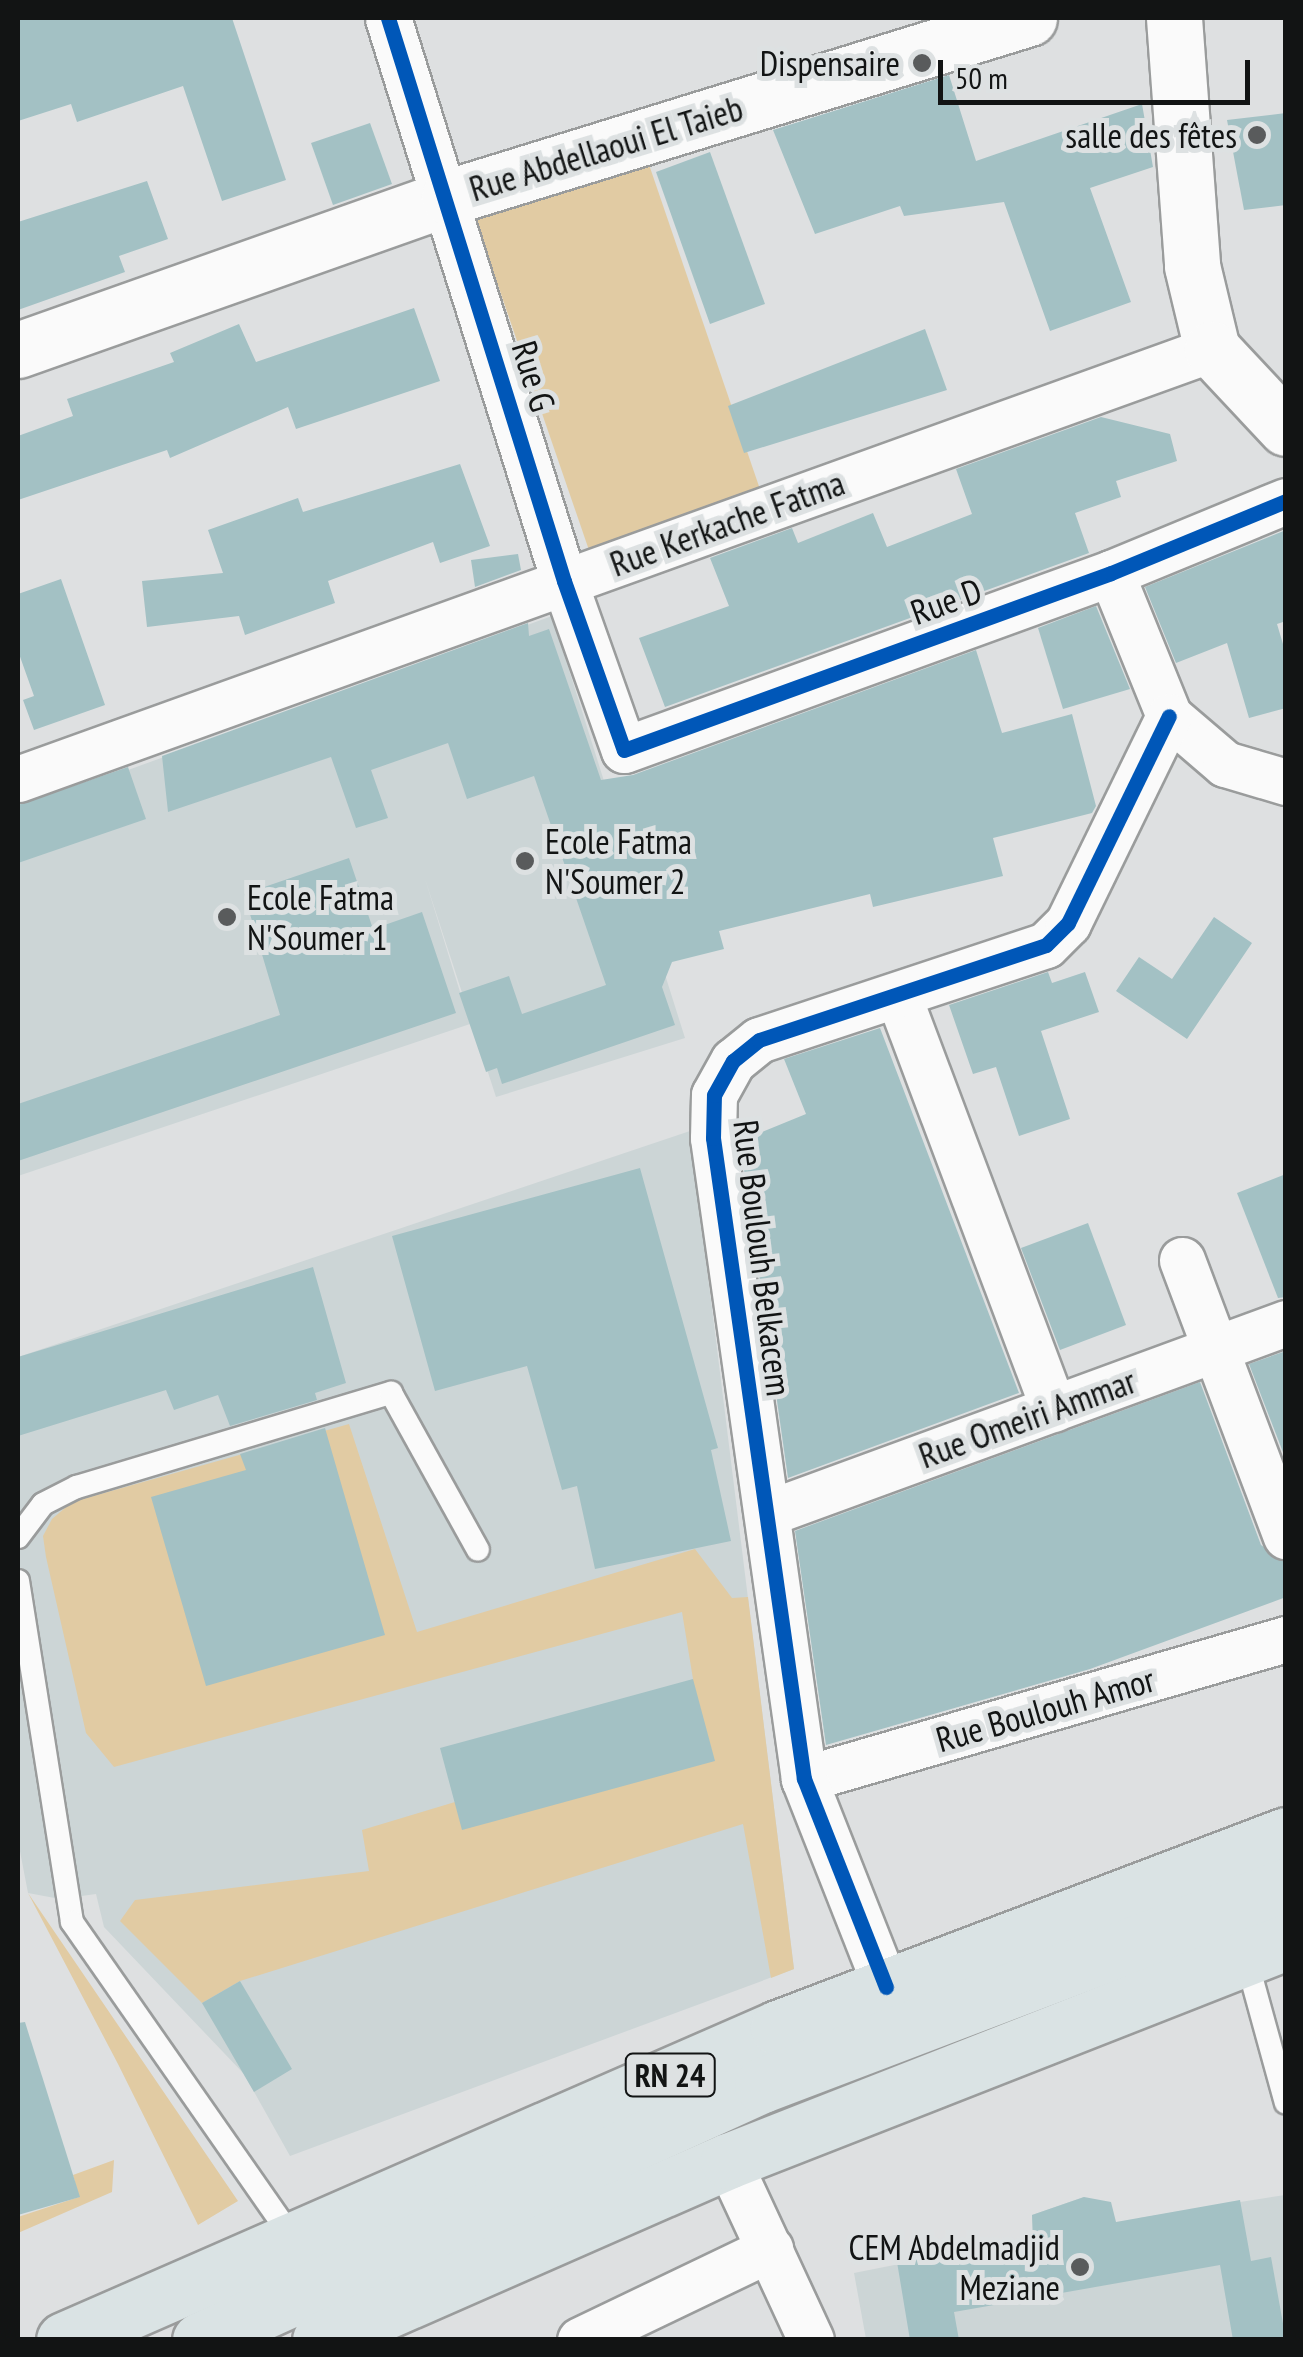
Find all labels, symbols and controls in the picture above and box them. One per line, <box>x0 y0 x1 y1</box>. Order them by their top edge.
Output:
scale bar <box>943 40 1256 102</box>
place label: Dispensaire <box>760 42 900 84</box>
marker: Dispensaire <box>909 50 935 76</box>
text: 50 m <box>955 58 1008 97</box>
street label: Rue Abdellaoui El Taieb <box>463 86 749 210</box>
place label: salle des fêtes <box>1065 114 1237 156</box>
marker: salle des fêtes <box>1246 124 1268 146</box>
street label: Rue G <box>504 336 564 416</box>
street label: Rue Kerkache Fatma <box>604 461 850 585</box>
street label: Rue D <box>905 569 987 633</box>
place label: Ecole Fatma N'Soumer 2 <box>545 820 692 902</box>
marker: Ecole Fatma N'Soumer 2 <box>514 850 536 872</box>
place label: Ecole Fatma N'Soumer 1 <box>247 876 394 958</box>
marker: Ecole Fatma N'Soumer 1 <box>216 906 238 928</box>
street label: Rue Boulouh Belkacem <box>725 1118 801 1398</box>
street label: Rue Omeiri Ammar <box>913 1359 1141 1477</box>
street label: Rue Boulouh Amor <box>931 1658 1159 1760</box>
road number: RN 24 <box>622 2048 718 2102</box>
place label: CEM Abdelmadjid Meziane <box>848 2226 1060 2308</box>
marker: CEM Abdelmadjid Meziane <box>1069 2256 1091 2278</box>

